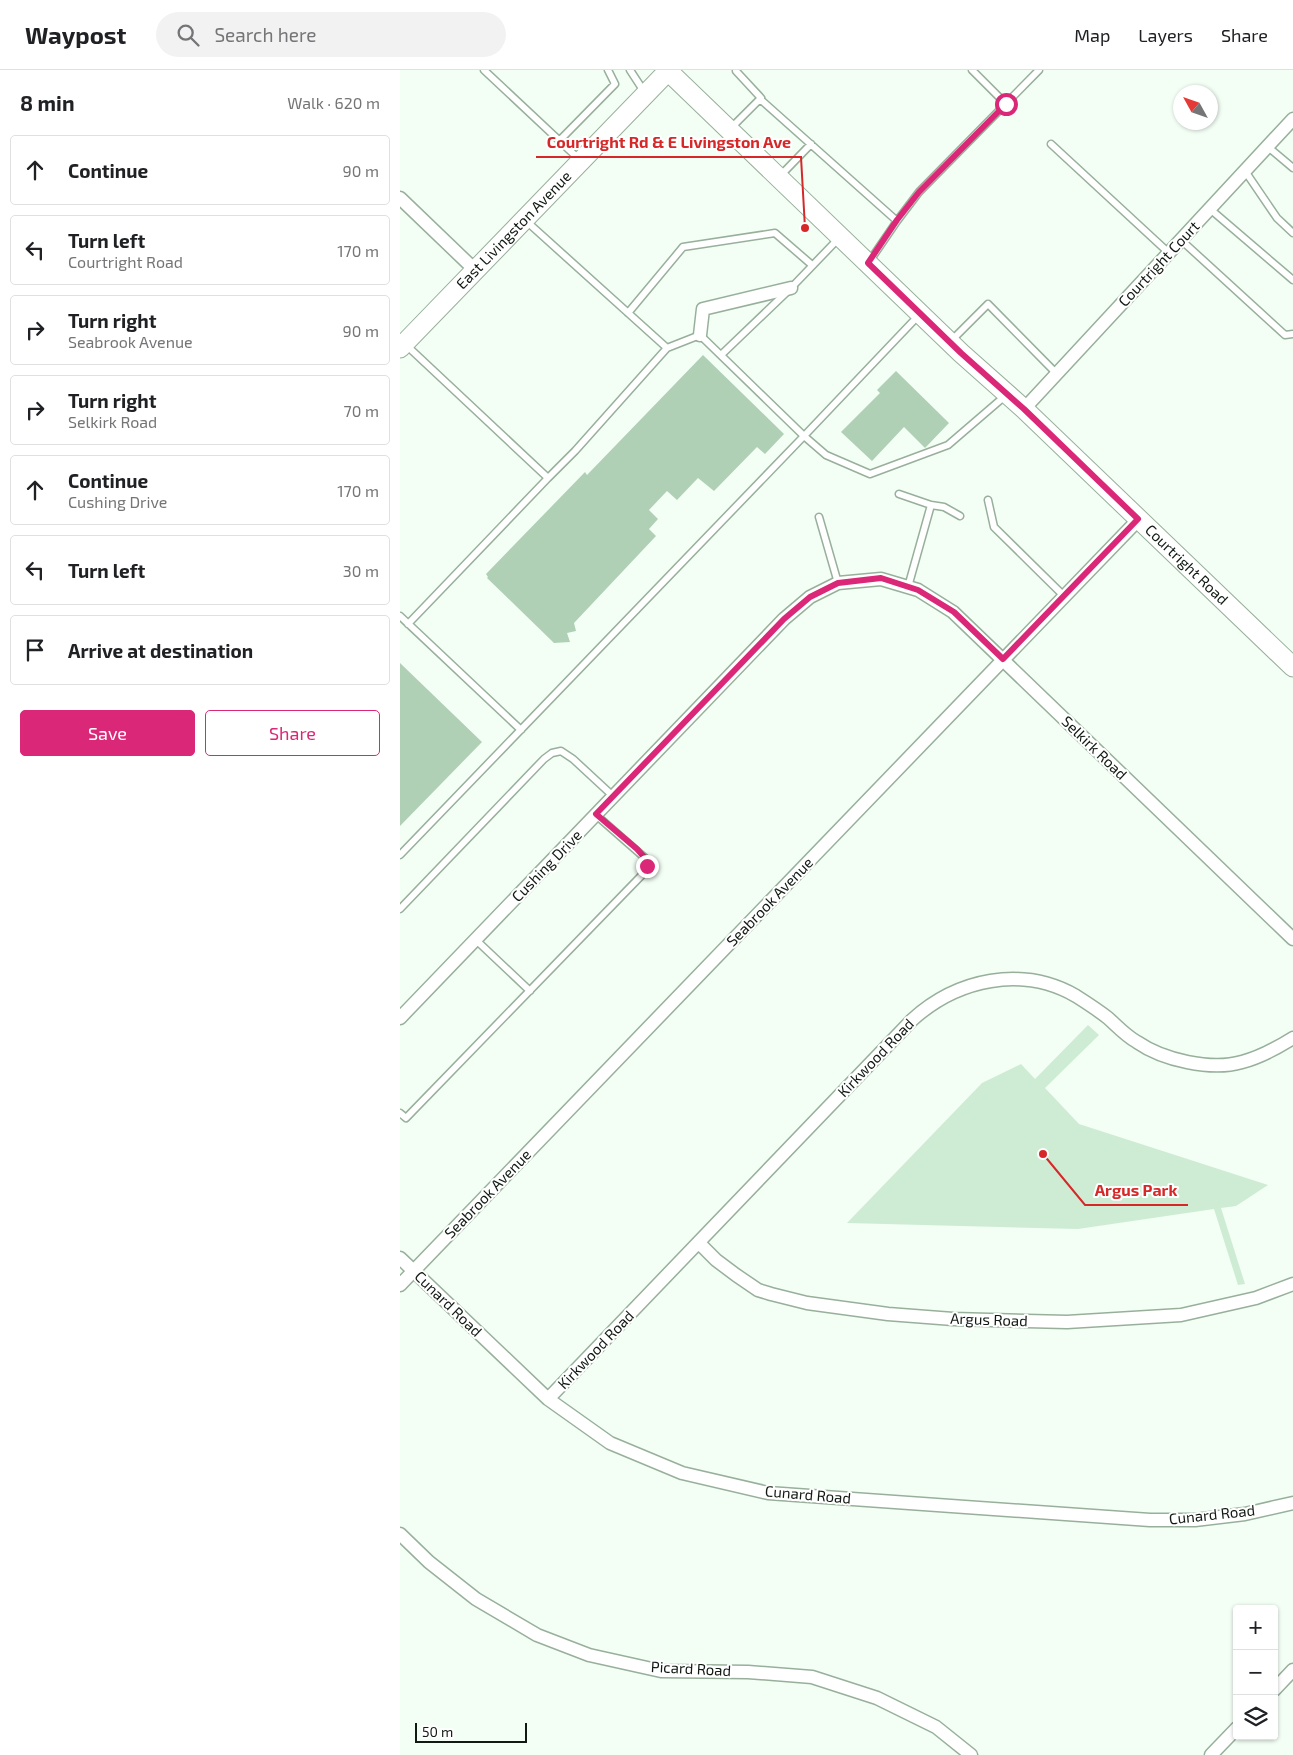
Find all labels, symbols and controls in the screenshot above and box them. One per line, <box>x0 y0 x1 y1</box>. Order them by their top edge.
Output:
search box <box>156 12 506 57</box>
text: Waypost <box>25 20 126 49</box>
icon: search <box>174 21 202 49</box>
text: Search here <box>214 23 317 46</box>
text: Map <box>1074 24 1110 46</box>
text: Layers <box>1138 24 1193 46</box>
text: Share <box>1221 24 1268 46</box>
north arrow <box>1173 85 1218 130</box>
text: 8 min <box>20 90 75 115</box>
text: Walk · 620 m <box>287 93 380 112</box>
route start <box>995 93 1018 116</box>
callout: Courtright Rd & E Livingston Ave <box>536 126 801 157</box>
text: Courtright Rd & E Livingston Ave <box>547 132 791 151</box>
icon: ahead <box>21 156 49 184</box>
text: Continue <box>68 159 148 182</box>
text: 90 m <box>343 161 379 180</box>
street label: East Livingston Avenue <box>452 167 575 292</box>
street label: Courtright Court <box>1114 217 1203 310</box>
text: Turn left <box>68 229 145 252</box>
icon: left <box>21 236 49 264</box>
text: 170 m <box>337 241 379 260</box>
text: Courtright Road <box>68 252 183 271</box>
text: Turn right <box>68 309 156 332</box>
icon: right <box>21 316 49 344</box>
text: 90 m <box>343 321 379 340</box>
text: Seabrook Avenue <box>68 332 193 351</box>
text: Turn right <box>68 389 156 412</box>
icon: right <box>21 396 49 424</box>
text: 70 m <box>344 401 379 420</box>
text: Selkirk Road <box>68 412 157 431</box>
text: Continue <box>68 469 148 492</box>
icon: ahead <box>21 476 49 504</box>
text: 170 m <box>337 481 379 500</box>
text: Cushing Drive <box>68 492 167 511</box>
street label: Courtright Road <box>1142 520 1232 608</box>
icon: left <box>21 556 49 584</box>
text: Turn left <box>68 559 145 582</box>
text: 30 m <box>343 561 379 580</box>
icon: arrive <box>21 636 49 664</box>
text: Arrive at destination <box>68 639 253 662</box>
button: Save <box>20 710 195 756</box>
button: Share <box>205 710 380 756</box>
street label: Selkirk Road <box>1058 712 1131 783</box>
street label: Cushing Drive <box>507 826 585 905</box>
street label: Seabrook Avenue <box>722 853 816 950</box>
route end <box>636 855 659 878</box>
street label: Kirkwood Road <box>833 1014 917 1100</box>
street label: Seabrook Avenue <box>440 1145 534 1242</box>
callout: Argus Park <box>1085 1174 1188 1205</box>
text: Argus Park <box>1095 1180 1177 1199</box>
street label: Cunard Road <box>411 1267 486 1340</box>
street label: Kirkwood Road <box>553 1306 637 1392</box>
street label: Argus Road <box>950 1309 1028 1329</box>
street label: Cunard Road <box>764 1481 852 1507</box>
street label: Cunard Road <box>1168 1501 1256 1527</box>
map controls <box>1233 1605 1278 1740</box>
button: + <box>1233 1605 1278 1650</box>
button: − <box>1233 1650 1278 1695</box>
street label: Picard Road <box>650 1657 732 1679</box>
button: layers <box>1233 1695 1278 1740</box>
scale bar <box>415 1720 528 1743</box>
text: 50 m <box>422 1723 453 1740</box>

